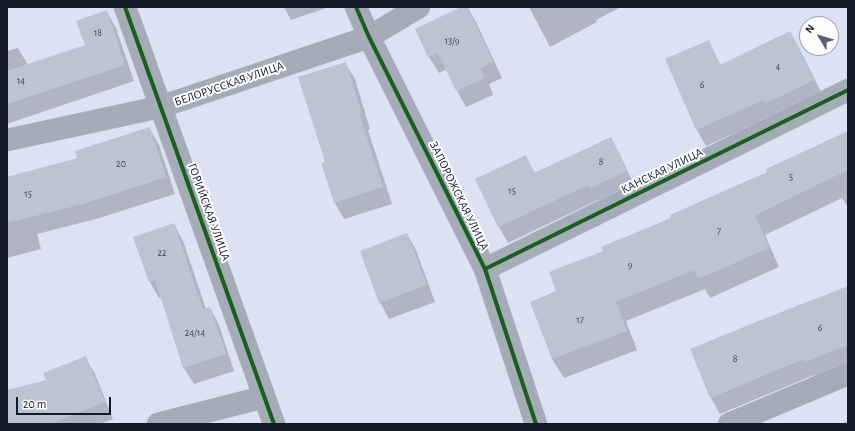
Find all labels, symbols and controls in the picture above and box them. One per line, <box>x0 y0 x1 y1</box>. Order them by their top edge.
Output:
north arrow <box>799 16 839 56</box>
text: N <box>803 23 817 35</box>
house number: 18 <box>94 27 102 39</box>
house number: 13/9 <box>444 35 460 47</box>
street label: БЕЛОРУССКАЯ УЛИЦА <box>172 59 286 109</box>
house number: 4 <box>776 61 780 73</box>
house number: 14 <box>17 75 25 87</box>
house number: 6 <box>700 79 704 91</box>
street label: ЗАПОРОЖСКАЯ УЛИЦА <box>426 139 492 253</box>
street label: КАНСКАЯ УЛИЦА <box>619 145 705 197</box>
house number: 8 <box>599 156 603 168</box>
house number: 20 <box>116 158 126 170</box>
street label: ГОРИЙСКАЯ УЛИЦА <box>185 161 233 263</box>
house number: 5 <box>789 171 793 183</box>
house number: 15 <box>508 185 516 197</box>
house number: 15 <box>24 188 32 200</box>
house number: 7 <box>717 225 721 237</box>
house number: 22 <box>157 247 167 259</box>
house number: 9 <box>628 259 632 271</box>
house number: 17 <box>576 314 584 326</box>
house number: 6 <box>818 322 822 334</box>
house number: 24/14 <box>185 327 205 339</box>
house number: 8 <box>733 353 737 365</box>
scale bar <box>18 389 113 415</box>
text: 20 m <box>23 398 46 410</box>

